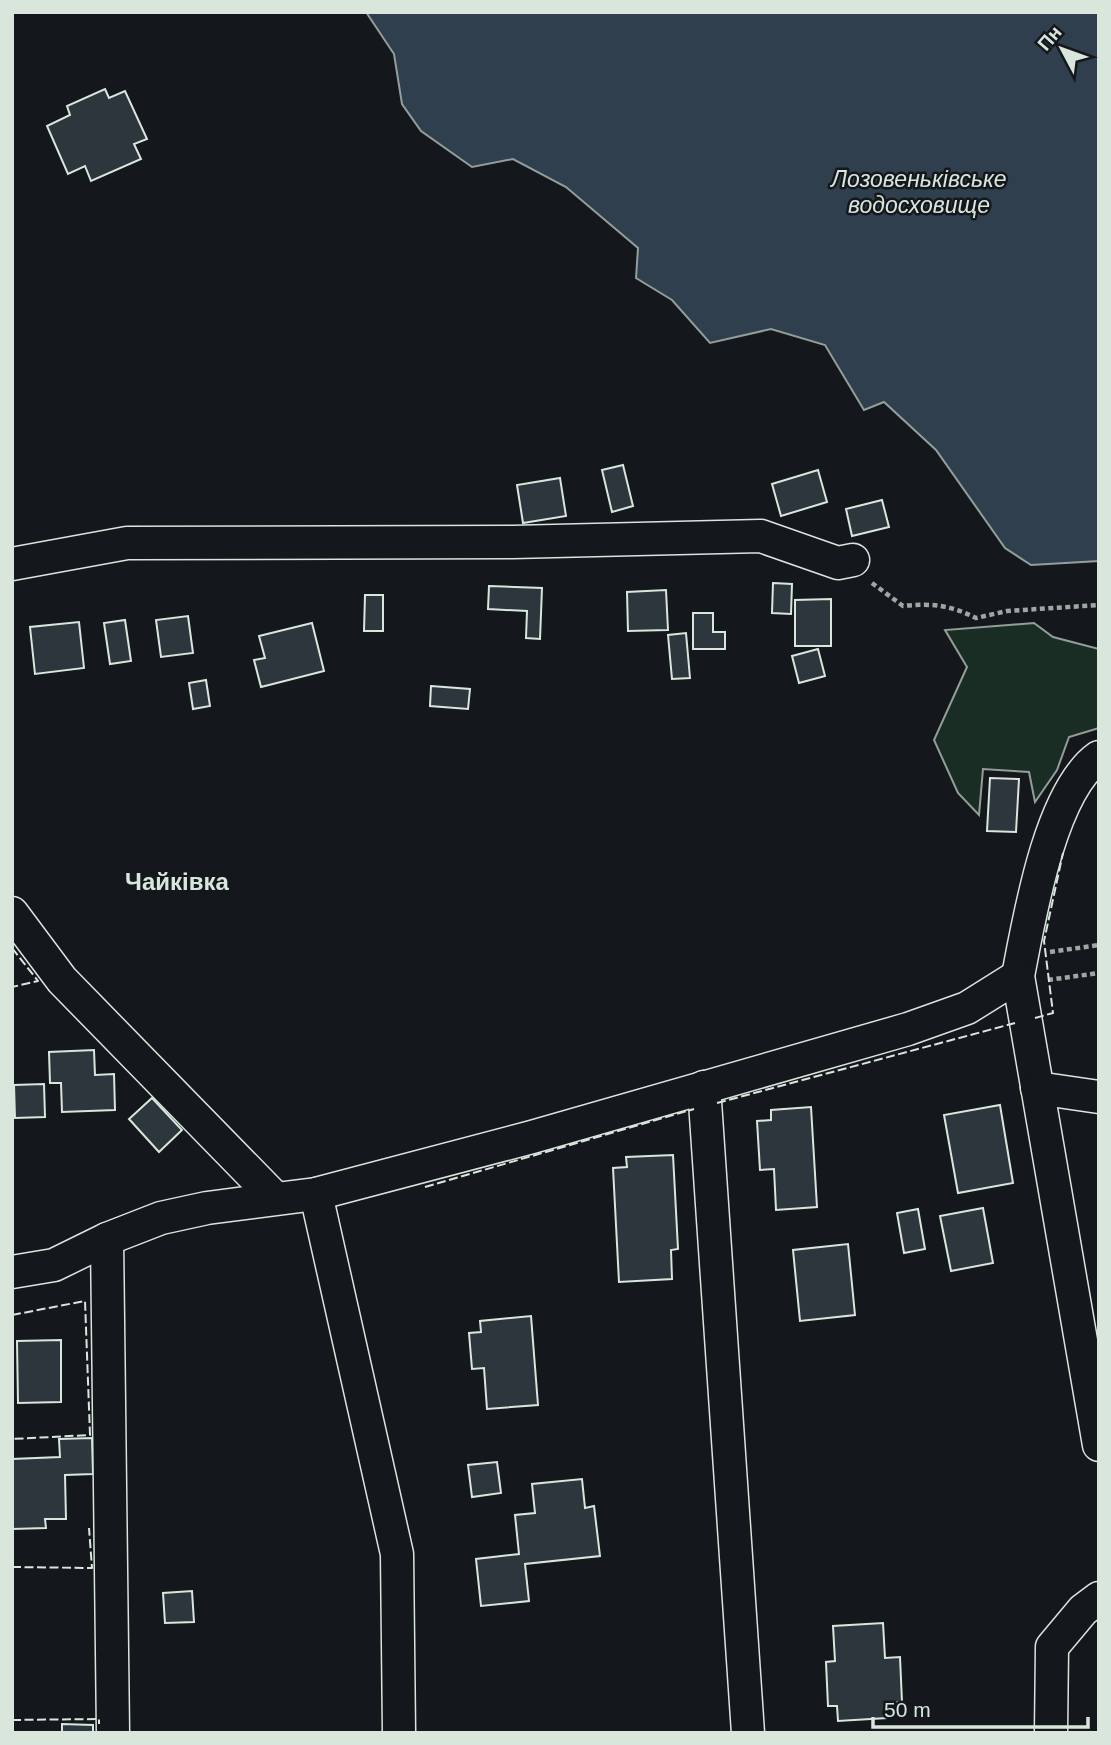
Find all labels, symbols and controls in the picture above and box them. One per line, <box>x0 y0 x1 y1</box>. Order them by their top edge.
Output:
north arrow <box>1027 14 1097 84</box>
text: Пн <box>1033 22 1066 55</box>
water label: Лозовеньківське водосховище <box>829 166 1007 218</box>
district label: Чайківка <box>125 868 230 895</box>
scale bar <box>873 1686 1088 1730</box>
text: 50 m <box>884 1698 931 1721</box>

